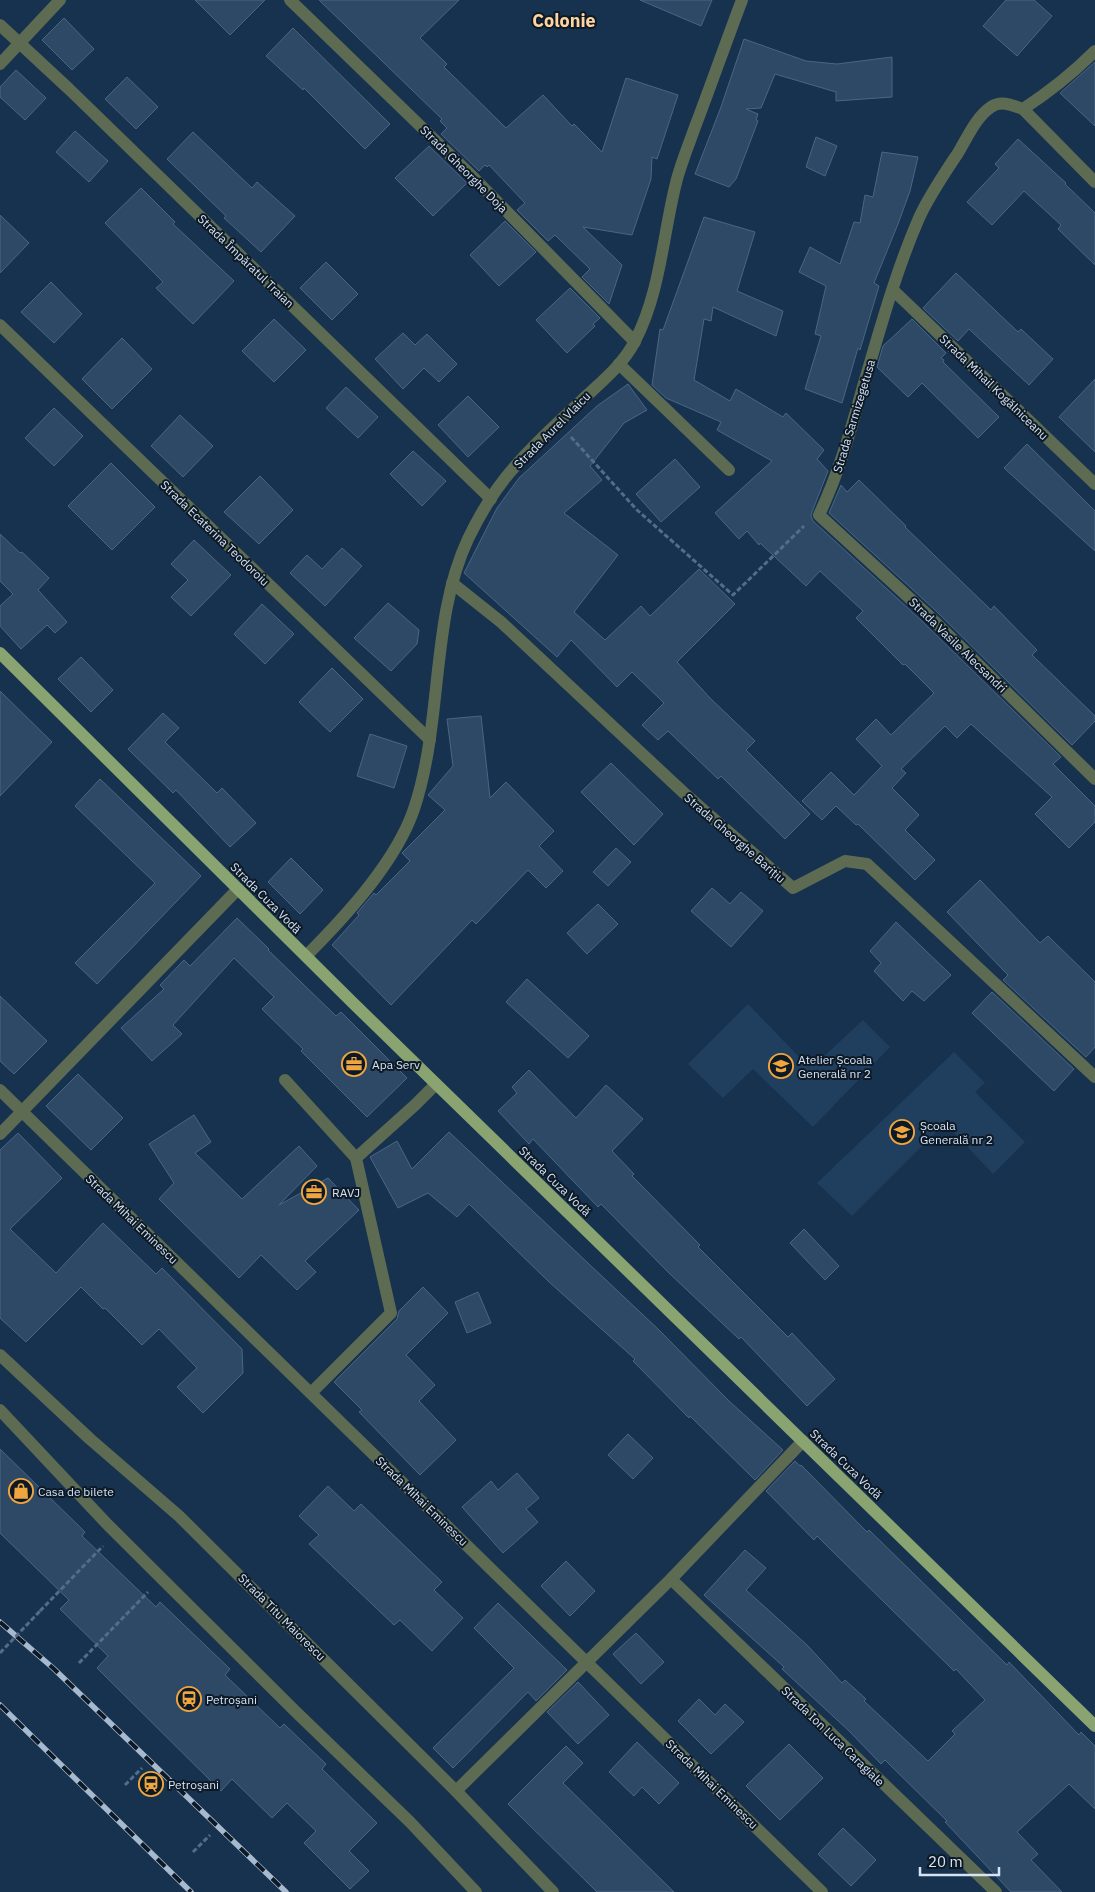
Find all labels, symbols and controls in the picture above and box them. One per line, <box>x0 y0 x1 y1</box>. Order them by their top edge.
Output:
district label: Colonie <box>532 9 596 32</box>
street label: Strada Gheorghe Doja <box>417 122 511 216</box>
street label: Strada Împăratul Traian <box>195 211 297 311</box>
street label: Strada Mihail Kogălniceanu <box>936 331 1052 443</box>
street label: Strada Sarmizegetusa <box>830 357 879 474</box>
street label: Strada Aurel Vlaicu <box>510 388 594 472</box>
street label: Strada Ecaterina Teodoroiu <box>157 477 273 589</box>
street label: Strada Vasile Alecsandri <box>906 594 1010 696</box>
street label: Strada Gheorghe Barițiu <box>681 790 789 886</box>
street label: Strada Cuza Vodă <box>227 859 305 937</box>
office icon: Apa Serv <box>341 1051 367 1077</box>
place label: Atelier Școala Generală nr 2 <box>798 1052 873 1081</box>
school or university icon: Atelier Școala Generală nr 2 <box>768 1053 794 1079</box>
place label: Apa Serv <box>372 1057 420 1072</box>
place label: Școala Generală nr 2 <box>920 1118 993 1147</box>
school or university icon: Școala Generală nr 2 <box>889 1119 915 1145</box>
street label: Strada Cuza Vodă <box>516 1143 595 1220</box>
street label: Strada Mihai Eminescu <box>83 1171 181 1267</box>
office icon: RAVJ <box>301 1179 327 1205</box>
place label: RAVJ <box>332 1185 360 1200</box>
street label: Strada Cuza Vodă <box>807 1426 886 1503</box>
street label: Strada Mihai Eminescu <box>373 1453 471 1549</box>
shop icon: Casa de bilete <box>8 1478 34 1504</box>
place label: Casa de bilete <box>38 1484 114 1499</box>
street label: Strada Titu Maiorescu <box>235 1570 329 1664</box>
street label: Strada Ion Luca Caragiale <box>778 1683 888 1789</box>
station icon: Petroșani <box>176 1686 202 1712</box>
place label: Petroșani <box>206 1692 257 1707</box>
street label: Strada Mihai Eminescu <box>663 1736 761 1832</box>
station icon: Petroşani <box>138 1771 164 1797</box>
place label: Petroşani <box>168 1777 219 1792</box>
scale bar <box>920 1844 999 1876</box>
text: 20 m <box>928 1852 963 1871</box>

